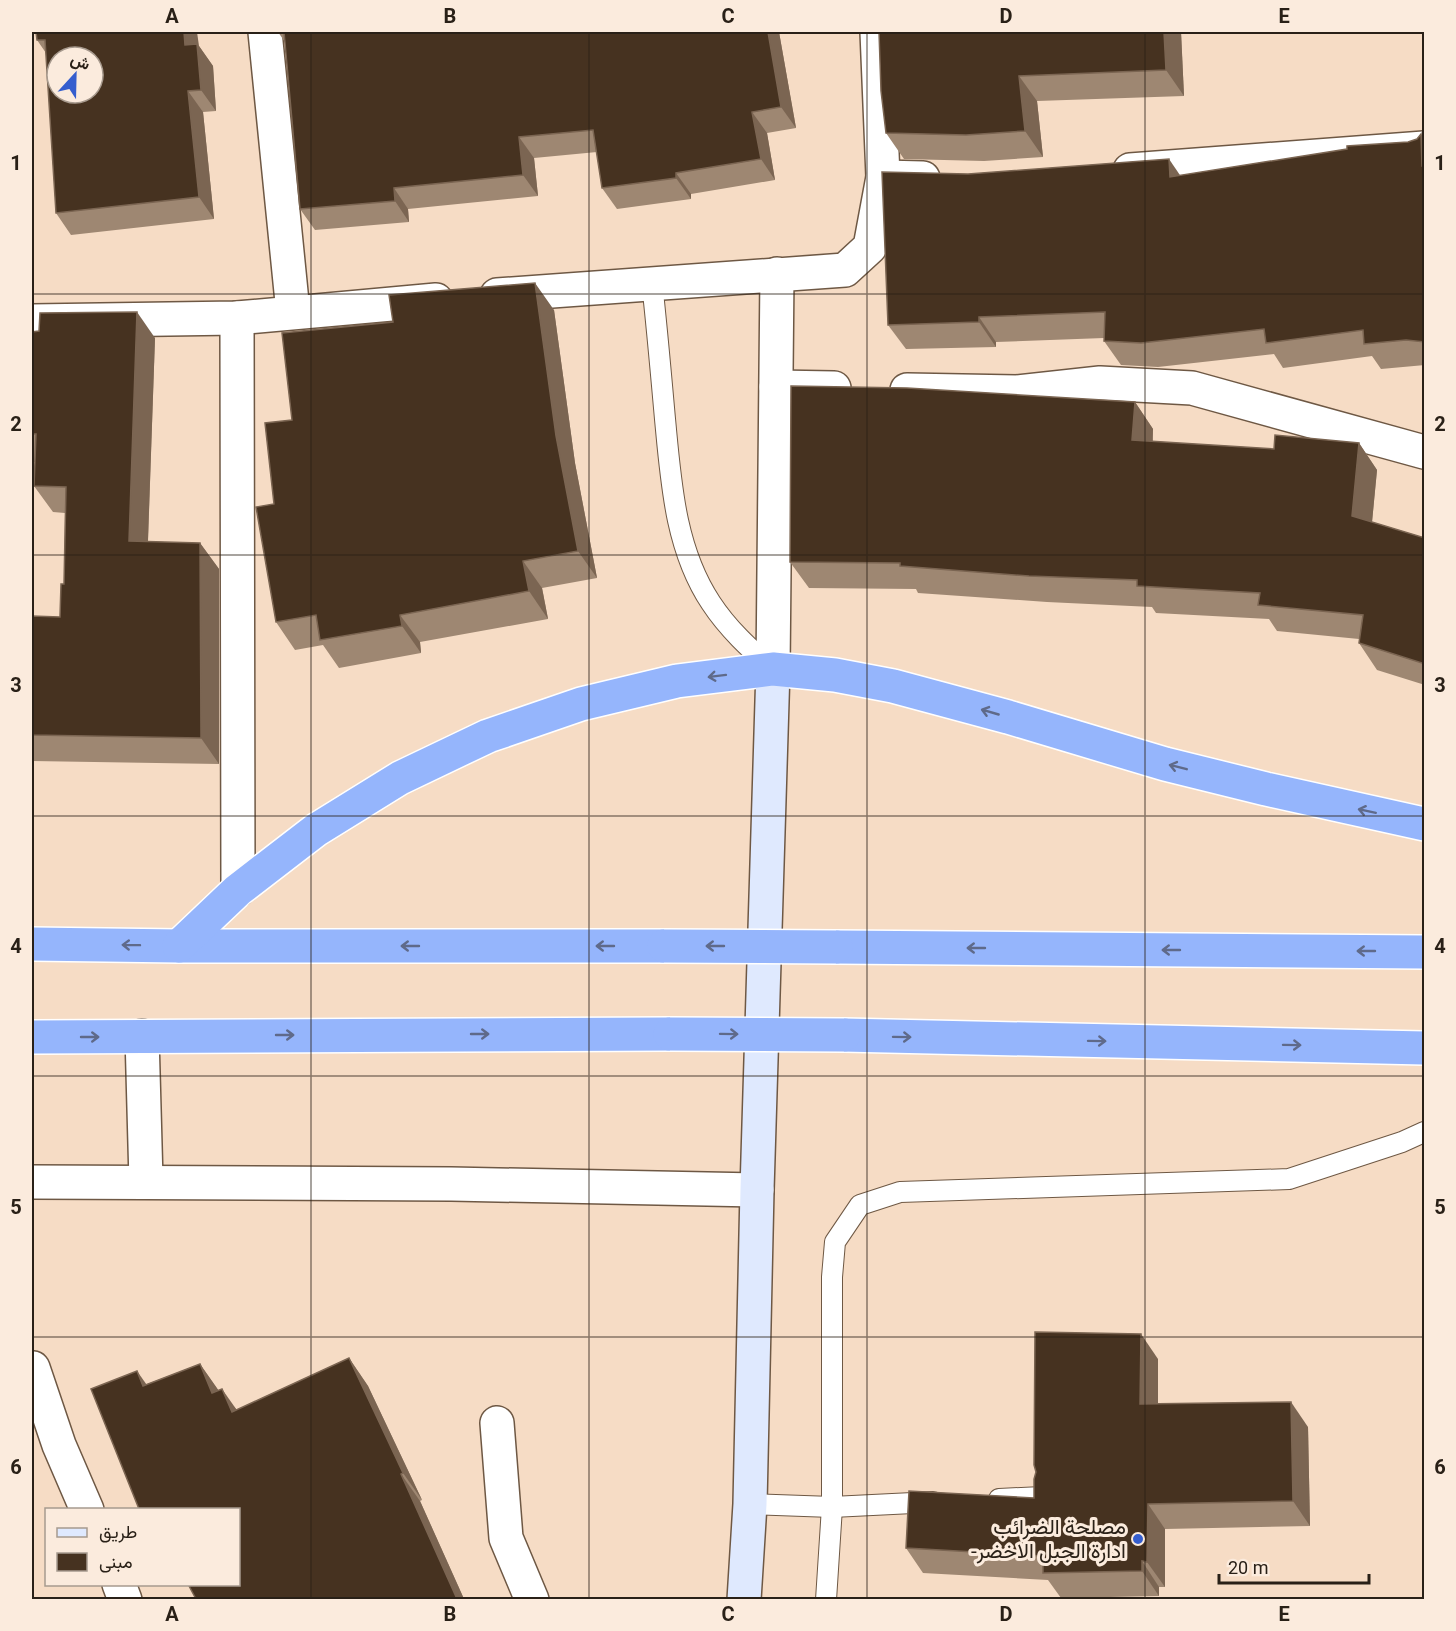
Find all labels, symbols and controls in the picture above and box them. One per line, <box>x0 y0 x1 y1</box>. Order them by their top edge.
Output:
text: A <box>165 4 179 28</box>
text: B <box>444 4 456 28</box>
text: C <box>721 4 735 28</box>
text: D <box>1000 4 1013 28</box>
text: E <box>1278 4 1290 28</box>
north arrow <box>45 45 105 105</box>
text: ش <box>68 49 93 74</box>
text: 1 <box>10 151 22 175</box>
text: 1 <box>1434 151 1446 175</box>
text: 2 <box>10 412 22 436</box>
text: 2 <box>1434 412 1446 436</box>
one-way arrow <box>707 671 727 682</box>
text: 3 <box>10 673 22 697</box>
text: 3 <box>1434 673 1446 697</box>
one-way arrow <box>981 706 1000 718</box>
one-way arrow <box>1168 760 1187 772</box>
one-way arrow <box>1358 805 1377 817</box>
text: 4 <box>10 934 22 958</box>
text: 4 <box>1434 934 1446 958</box>
one-way arrow <box>122 940 142 951</box>
one-way arrow <box>401 940 421 952</box>
one-way arrow <box>596 940 616 952</box>
one-way arrow <box>705 940 725 952</box>
one-way arrow <box>967 942 987 954</box>
one-way arrow <box>1162 944 1182 956</box>
one-way arrow <box>1357 945 1377 957</box>
one-way arrow <box>718 1028 738 1040</box>
one-way arrow <box>274 1029 294 1041</box>
one-way arrow <box>469 1029 489 1040</box>
one-way arrow <box>79 1031 99 1042</box>
one-way arrow <box>892 1031 912 1043</box>
one-way arrow <box>1086 1035 1106 1047</box>
one-way arrow <box>1281 1040 1301 1051</box>
text: 5 <box>10 1195 22 1219</box>
text: 5 <box>1434 1195 1446 1219</box>
text: 6 <box>10 1455 22 1479</box>
text: 6 <box>1434 1455 1446 1479</box>
legend <box>45 1508 240 1586</box>
place label: مصلحة الضرائب -ادارة الجبل الاخضر <box>971 1515 1126 1564</box>
text: طريق <box>99 1521 137 1543</box>
marker: مصلحة الضرائب -ادارة الجبل الاخضر <box>1131 1532 1145 1546</box>
scale bar <box>1219 1547 1369 1585</box>
text: مبنى <box>99 1551 133 1573</box>
text: 20 m <box>1228 1557 1268 1578</box>
text: A <box>165 1602 179 1626</box>
text: B <box>444 1602 456 1626</box>
text: C <box>721 1602 735 1626</box>
text: D <box>1000 1602 1013 1626</box>
text: E <box>1278 1602 1290 1626</box>

